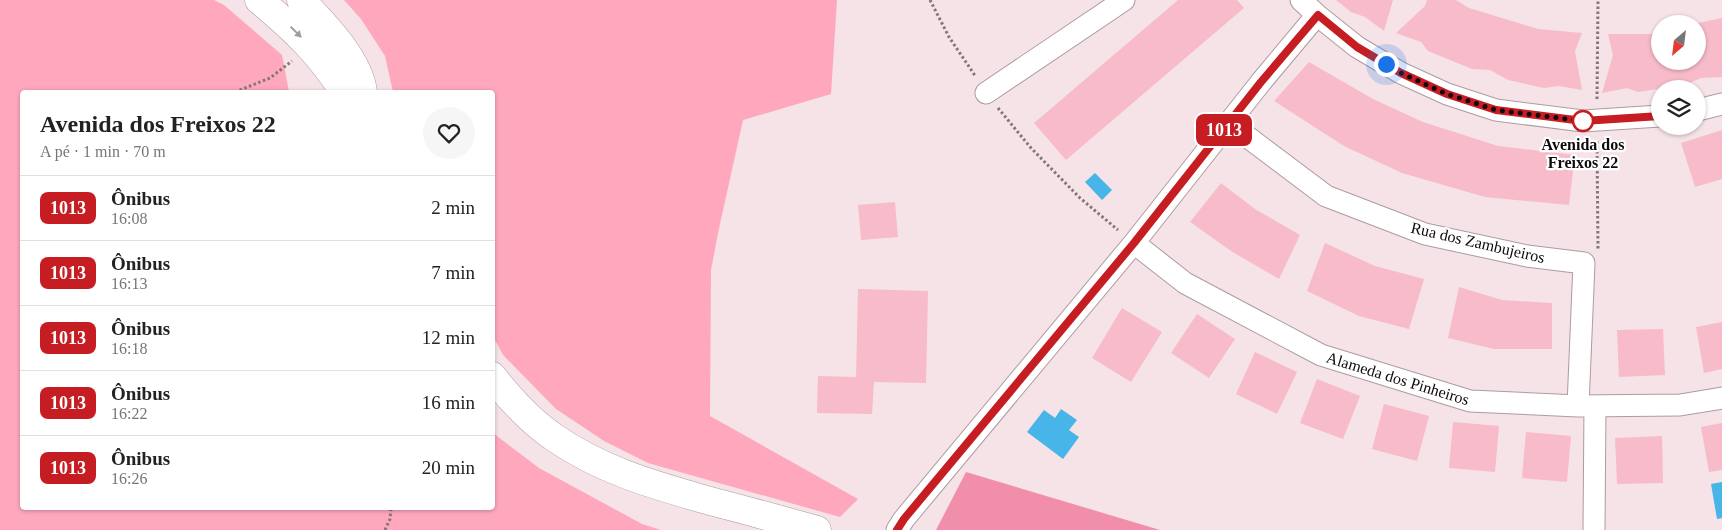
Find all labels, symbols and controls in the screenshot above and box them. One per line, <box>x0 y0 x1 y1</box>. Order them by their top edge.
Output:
north arrow <box>1651 15 1706 70</box>
map controls <box>1651 15 1706 135</box>
one-way arrow <box>290 26 302 38</box>
your location <box>1374 52 1399 77</box>
button: layers <box>1651 80 1706 135</box>
button: heart <box>423 107 475 159</box>
marker: Avenida dos Freixos 22 <box>1572 110 1594 132</box>
text: Avenida dos Freixos 22 <box>40 111 276 137</box>
line badge: 1013 <box>1189 114 1259 146</box>
text: 1013 <box>1206 120 1242 140</box>
place label: Avenida dos Freixos 22 <box>1542 136 1624 171</box>
text: A pé · 1 min · 70 m <box>40 143 166 160</box>
text: Ônibus <box>111 188 170 209</box>
text: 2 min <box>431 197 475 218</box>
text: 1013 <box>50 198 86 218</box>
text: 16:08 <box>111 210 147 227</box>
street label: Rua dos Zambujeiros <box>1409 219 1546 267</box>
text: Ônibus <box>111 253 170 274</box>
text: 7 min <box>431 262 475 283</box>
text: 1013 <box>50 263 86 283</box>
text: 16:13 <box>111 275 147 292</box>
text: Ônibus <box>111 318 170 339</box>
text: 12 min <box>422 327 475 348</box>
text: 1013 <box>50 328 86 348</box>
text: 16:18 <box>111 340 147 357</box>
street label: Alameda dos Pinheiros <box>1324 349 1471 408</box>
text: Ônibus <box>111 383 170 404</box>
text: 16 min <box>422 392 475 413</box>
text: 1013 <box>50 393 86 413</box>
text: 16:22 <box>111 405 147 422</box>
text: Ônibus <box>111 448 170 469</box>
text: 20 min <box>422 457 475 478</box>
text: 1013 <box>50 458 86 478</box>
text: 16:26 <box>111 470 147 487</box>

